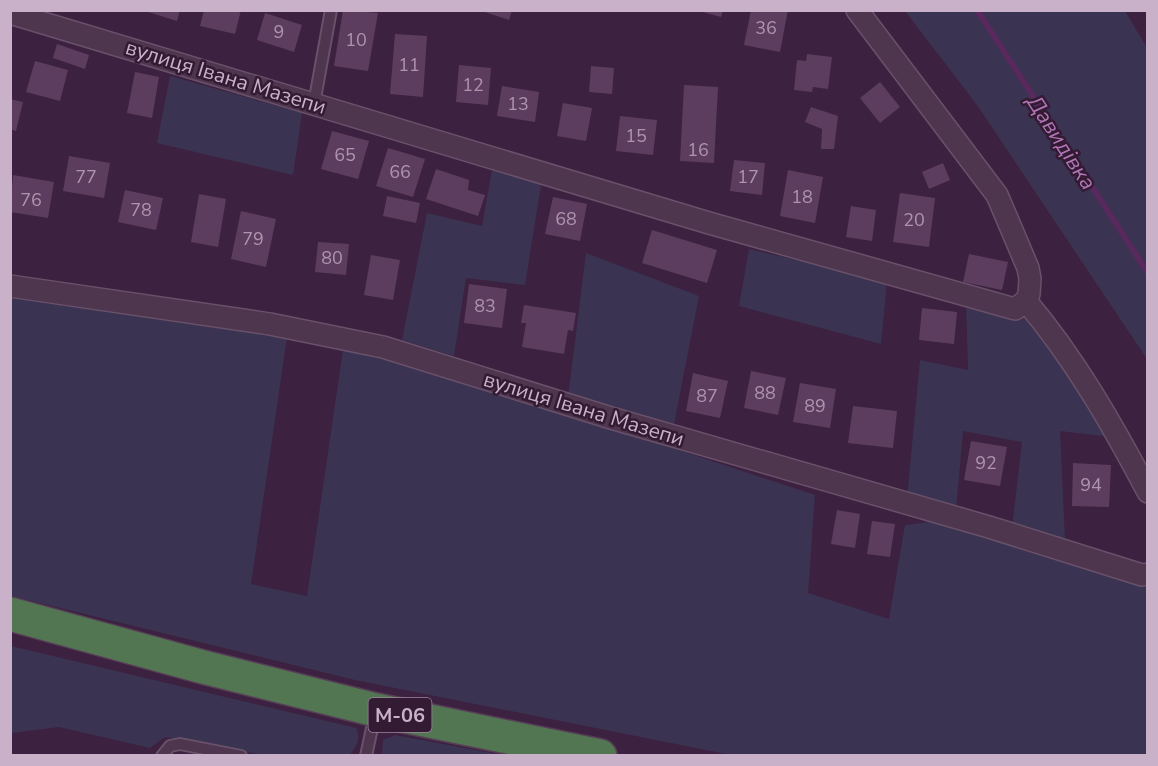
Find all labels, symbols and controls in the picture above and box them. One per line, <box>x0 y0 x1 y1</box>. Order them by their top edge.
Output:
house number: 36 <box>755 16 777 40</box>
house number: 9 <box>274 20 284 44</box>
house number: 10 <box>345 28 367 52</box>
street label: вулиця Івана Мазепи <box>122 33 330 121</box>
house number: 11 <box>398 53 420 77</box>
house number: 12 <box>462 73 484 97</box>
water label: Давидівка <box>1018 88 1103 196</box>
house number: 13 <box>507 92 529 116</box>
house number: 15 <box>625 124 647 148</box>
house number: 16 <box>687 138 709 162</box>
house number: 65 <box>334 143 356 167</box>
house number: 66 <box>389 160 411 184</box>
house number: 77 <box>75 165 97 189</box>
house number: 17 <box>737 165 759 189</box>
house number: 18 <box>791 185 813 209</box>
house number: 76 <box>20 188 42 212</box>
house number: 78 <box>130 198 152 222</box>
house number: 68 <box>555 207 577 231</box>
house number: 20 <box>903 208 925 232</box>
house number: 79 <box>242 227 264 251</box>
house number: 80 <box>321 246 343 270</box>
house number: 83 <box>474 294 496 318</box>
street label: вулиця Івана Мазепи <box>480 365 688 453</box>
house number: 88 <box>754 381 776 405</box>
house number: 87 <box>696 384 718 408</box>
house number: 89 <box>804 394 826 418</box>
house number: 92 <box>975 451 997 475</box>
house number: 94 <box>1080 473 1102 497</box>
road number: М-06 <box>368 698 432 732</box>

